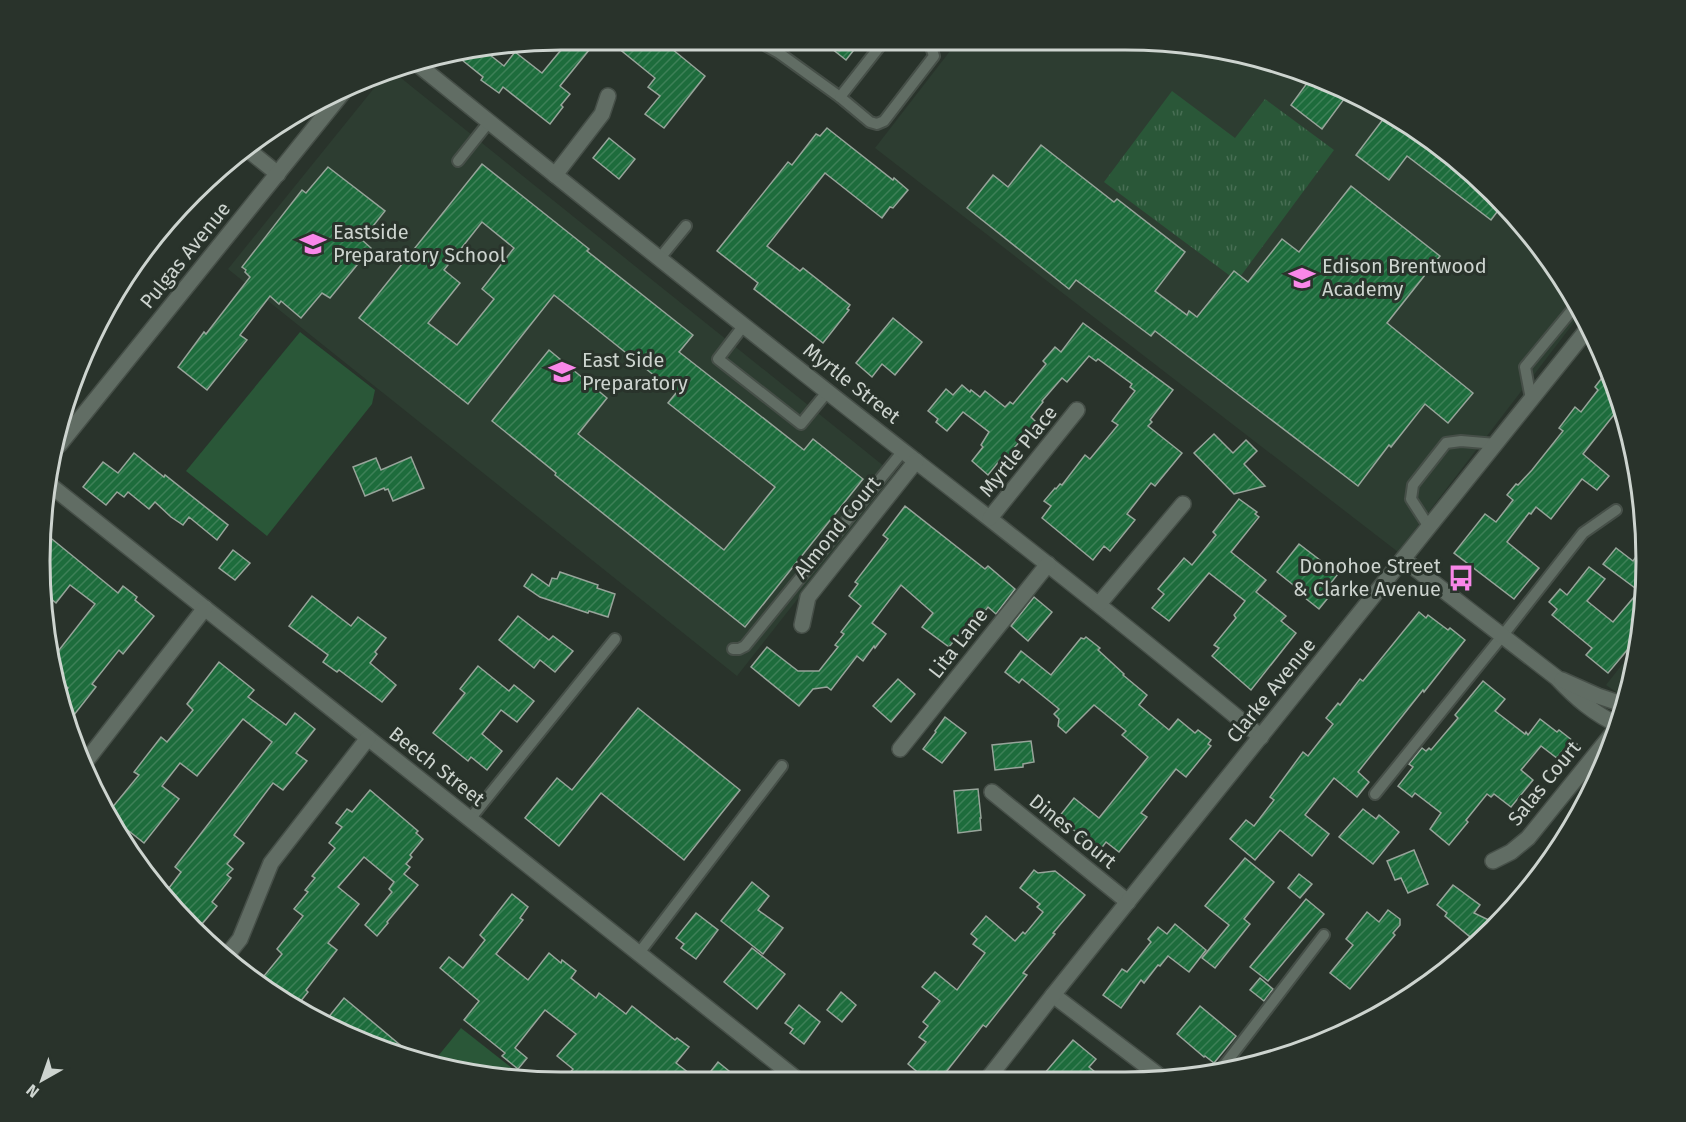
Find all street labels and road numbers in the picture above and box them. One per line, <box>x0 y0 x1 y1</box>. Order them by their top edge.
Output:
street label: Pulgas Avenue <box>135 197 235 313</box>
street label: Myrtle Street <box>799 338 906 429</box>
street label: Myrtle Place <box>974 401 1062 501</box>
street label: Almond Court <box>789 471 886 583</box>
street label: Lita Lane <box>923 603 993 683</box>
street label: Clarke Avenue <box>1221 633 1321 747</box>
street label: Beech Street <box>384 721 490 811</box>
street label: Salas Court <box>1503 735 1586 830</box>
street label: Dines Court <box>1025 789 1122 874</box>

